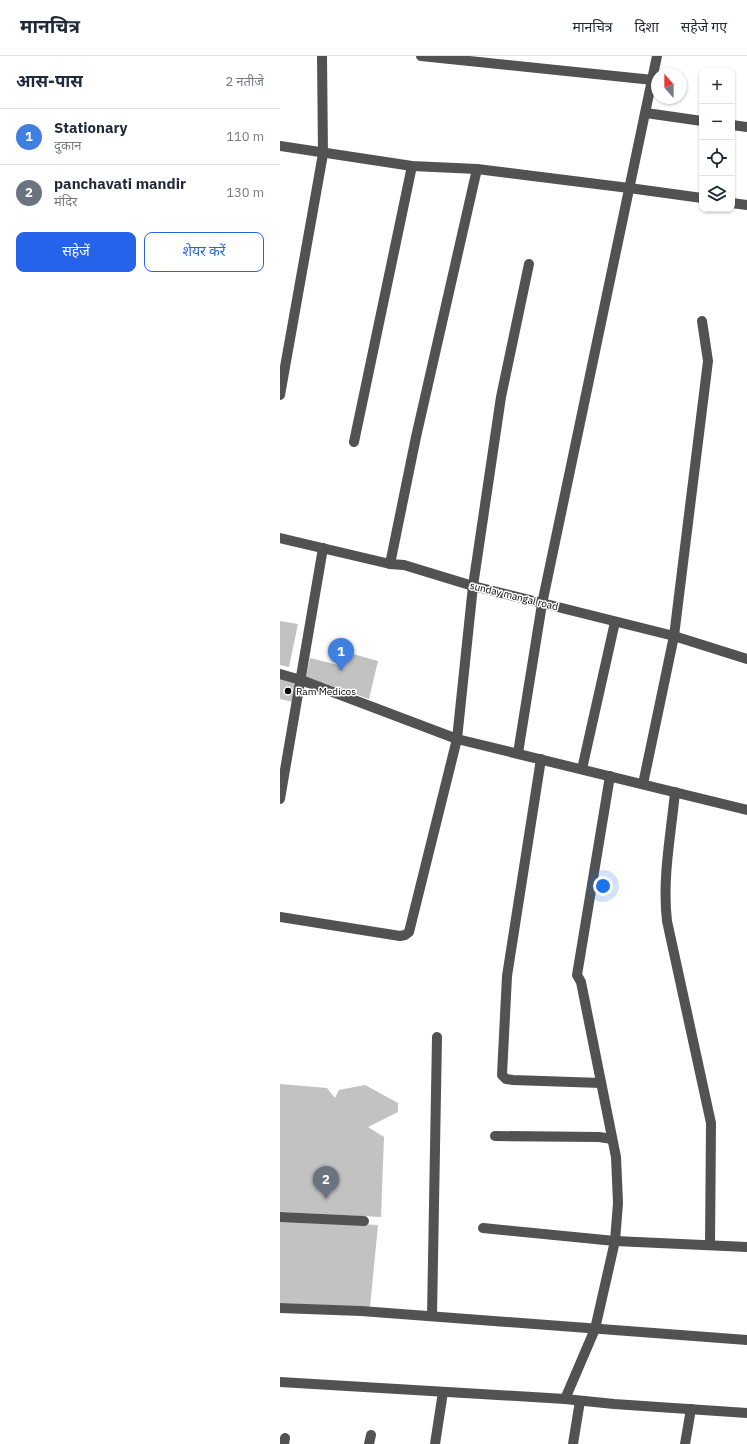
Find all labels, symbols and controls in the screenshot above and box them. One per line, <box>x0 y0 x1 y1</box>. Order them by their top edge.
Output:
text: मानचित्र <box>20 14 80 38</box>
text: मानचित्र <box>573 18 613 36</box>
text: दिशा <box>635 18 659 36</box>
text: सहेजे गए <box>681 18 727 36</box>
north arrow <box>651 68 687 104</box>
map controls <box>699 68 735 212</box>
button: + <box>699 68 735 104</box>
text: आस-पास <box>16 70 83 92</box>
text: 2 नतीजे <box>225 73 264 90</box>
button: − <box>699 104 735 140</box>
text: Stationary <box>54 118 128 137</box>
text: 1 <box>25 128 33 145</box>
text: 110 m <box>226 128 264 145</box>
text: दुकान <box>54 137 81 154</box>
button: locate <box>699 140 735 176</box>
text: panchavati mandir <box>54 174 186 193</box>
button: layers <box>699 176 735 212</box>
text: 2 <box>25 184 33 201</box>
text: 130 m <box>226 184 264 201</box>
text: मंदिर <box>54 193 77 210</box>
button: सहेजें <box>16 232 136 272</box>
button: शेयर करें <box>144 232 264 272</box>
street label: sunday mangal road <box>469 579 559 613</box>
pin: 1 <box>328 638 354 671</box>
place label: Ram Medicos <box>296 685 356 698</box>
marker: Ram Medicos <box>283 686 293 696</box>
your location <box>593 876 613 896</box>
pin: 2 <box>313 1166 339 1199</box>

